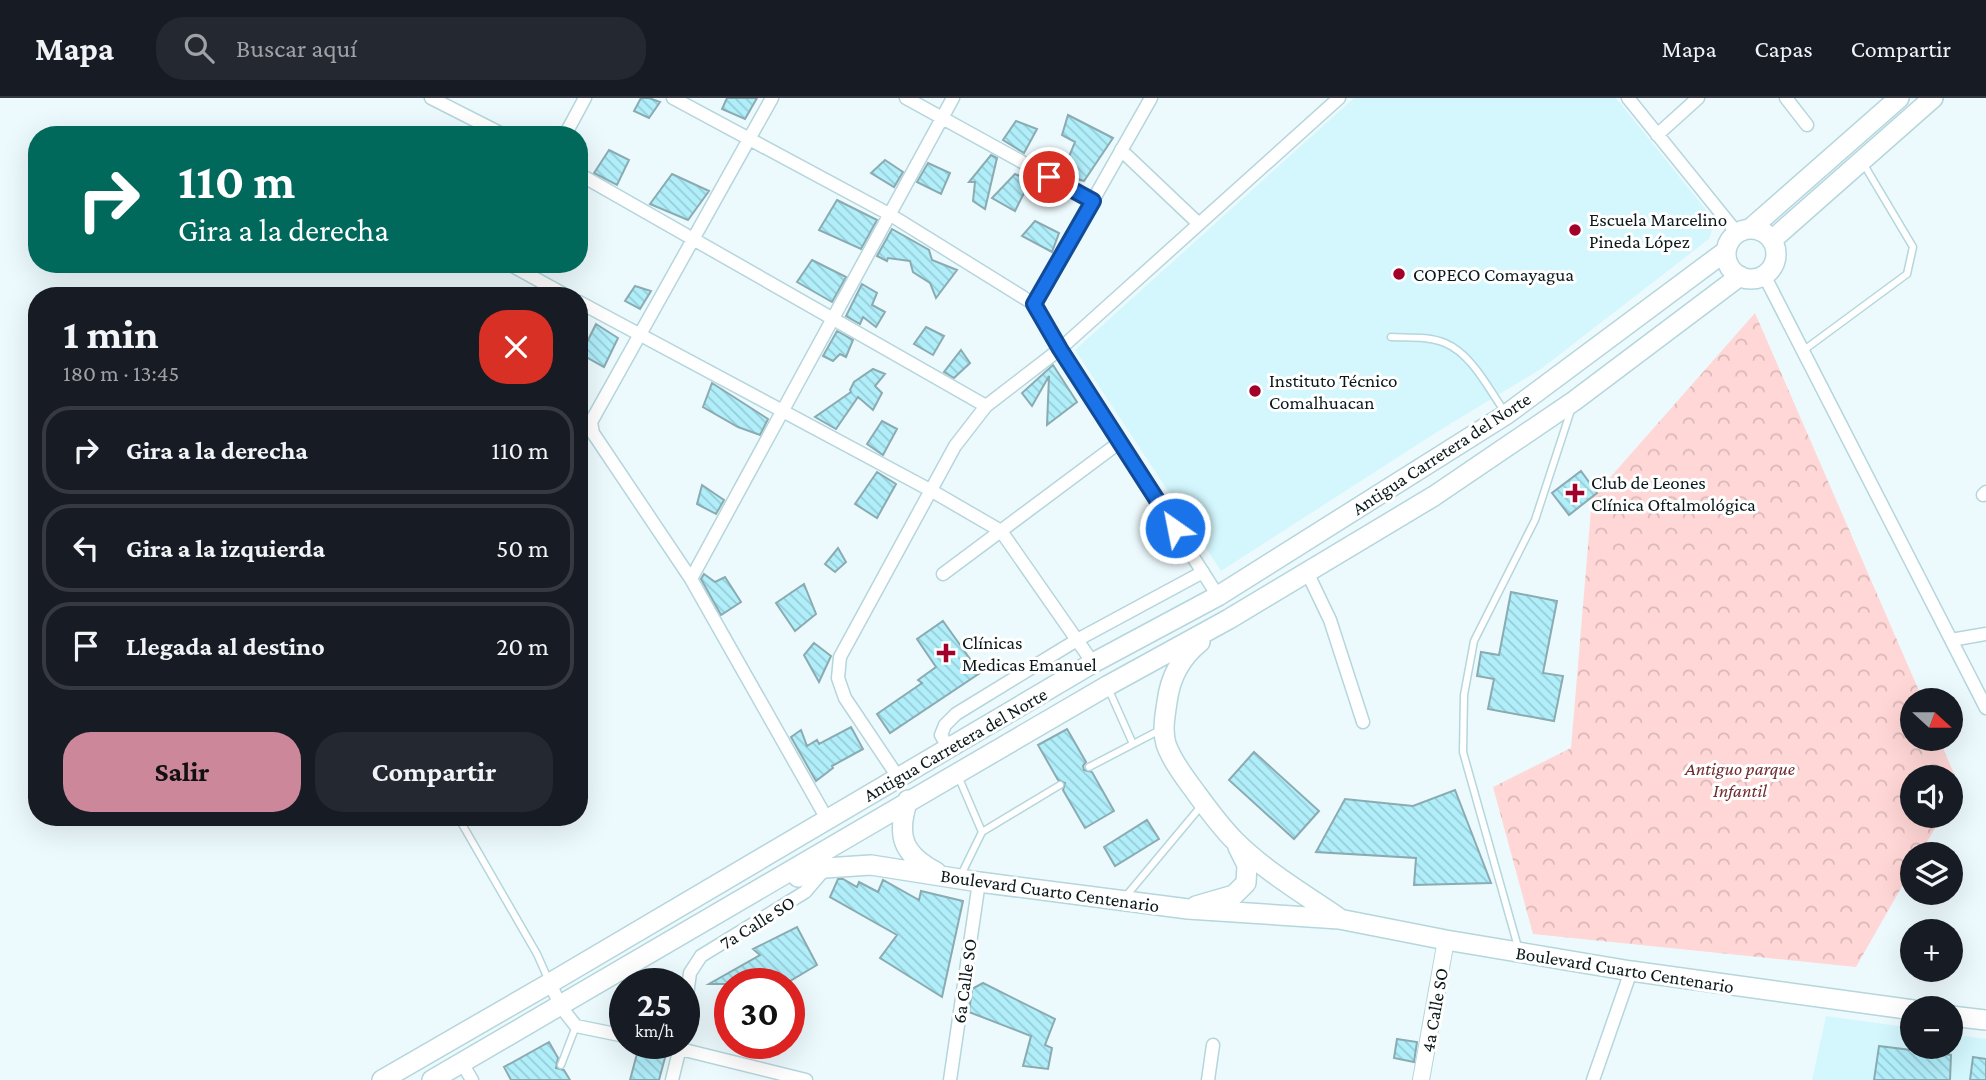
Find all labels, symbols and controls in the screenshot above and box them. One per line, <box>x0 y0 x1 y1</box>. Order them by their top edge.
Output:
search box <box>156 17 646 80</box>
icon: search <box>180 29 218 67</box>
text: Mapa <box>35 30 114 67</box>
text: Buscar aquí <box>236 34 357 63</box>
text: Mapa <box>1662 35 1717 62</box>
text: Capas <box>1755 35 1813 62</box>
text: Compartir <box>1851 35 1951 62</box>
pin <box>1019 147 1079 207</box>
icon: right <box>63 154 154 245</box>
text: 110 m <box>178 154 295 209</box>
icon: arrive <box>1030 158 1068 196</box>
place label: Escuela Marcelino Pineda López <box>1589 209 1727 252</box>
text: Gira a la derecha <box>178 212 389 248</box>
marker: Escuela Marcelino Pineda López <box>1567 222 1583 238</box>
place label: COPECO Comayagua <box>1413 264 1574 285</box>
marker: COPECO Comayagua <box>1391 266 1407 282</box>
text: 1 min <box>63 310 159 357</box>
button: close <box>479 310 553 384</box>
text: 180 m · 13:45 <box>63 360 179 386</box>
place label: Instituto Técnico Comalhuacan <box>1269 370 1397 413</box>
marker: Instituto Técnico Comalhuacan <box>1247 383 1263 399</box>
street label: Antigua Carretera del Norte <box>1348 388 1534 519</box>
icon: right <box>67 431 105 469</box>
text: Gira a la derecha <box>126 436 308 465</box>
text: 110 m <box>491 436 549 465</box>
place label: Club de Leones Clínica Oftalmológica <box>1591 472 1756 515</box>
marker: Club de Leones Clínica Oftalmológica <box>1565 483 1585 503</box>
position arrow <box>1138 491 1212 565</box>
icon: left <box>67 529 105 567</box>
text: Gira a la izquierda <box>126 534 325 563</box>
text: 50 m <box>496 534 549 563</box>
icon: arrive <box>67 627 105 665</box>
text: Llegada al destino <box>126 632 325 661</box>
text: 20 m <box>496 632 549 661</box>
place label: Clínicas Medicas Emanuel <box>962 632 1097 675</box>
marker: Clínicas Medicas Emanuel <box>936 643 956 663</box>
street label: Antigua Carretera del Norte <box>860 683 1051 806</box>
north arrow <box>1900 688 1964 751</box>
map controls <box>1900 688 1963 1059</box>
button: Salir <box>63 732 301 812</box>
button: Compartir <box>315 732 553 812</box>
park label: Antiguo parque Infantil <box>1684 758 1795 801</box>
button: sound <box>1900 765 1963 828</box>
button: layers <box>1900 842 1963 905</box>
street label: Boulevard Cuarto Centenario <box>939 865 1161 916</box>
street label: 7a Calle SO <box>716 891 798 954</box>
button: + <box>1900 919 1963 982</box>
street label: 6a Calle SO <box>948 937 981 1025</box>
street label: Boulevard Cuarto Centenario <box>1514 942 1736 997</box>
street label: 4a Calle SO <box>1417 966 1452 1054</box>
speed limit sign: 30 <box>714 968 805 1059</box>
text: 25 <box>637 985 672 1024</box>
button: − <box>1900 996 1963 1059</box>
text: km/h <box>635 1021 674 1041</box>

